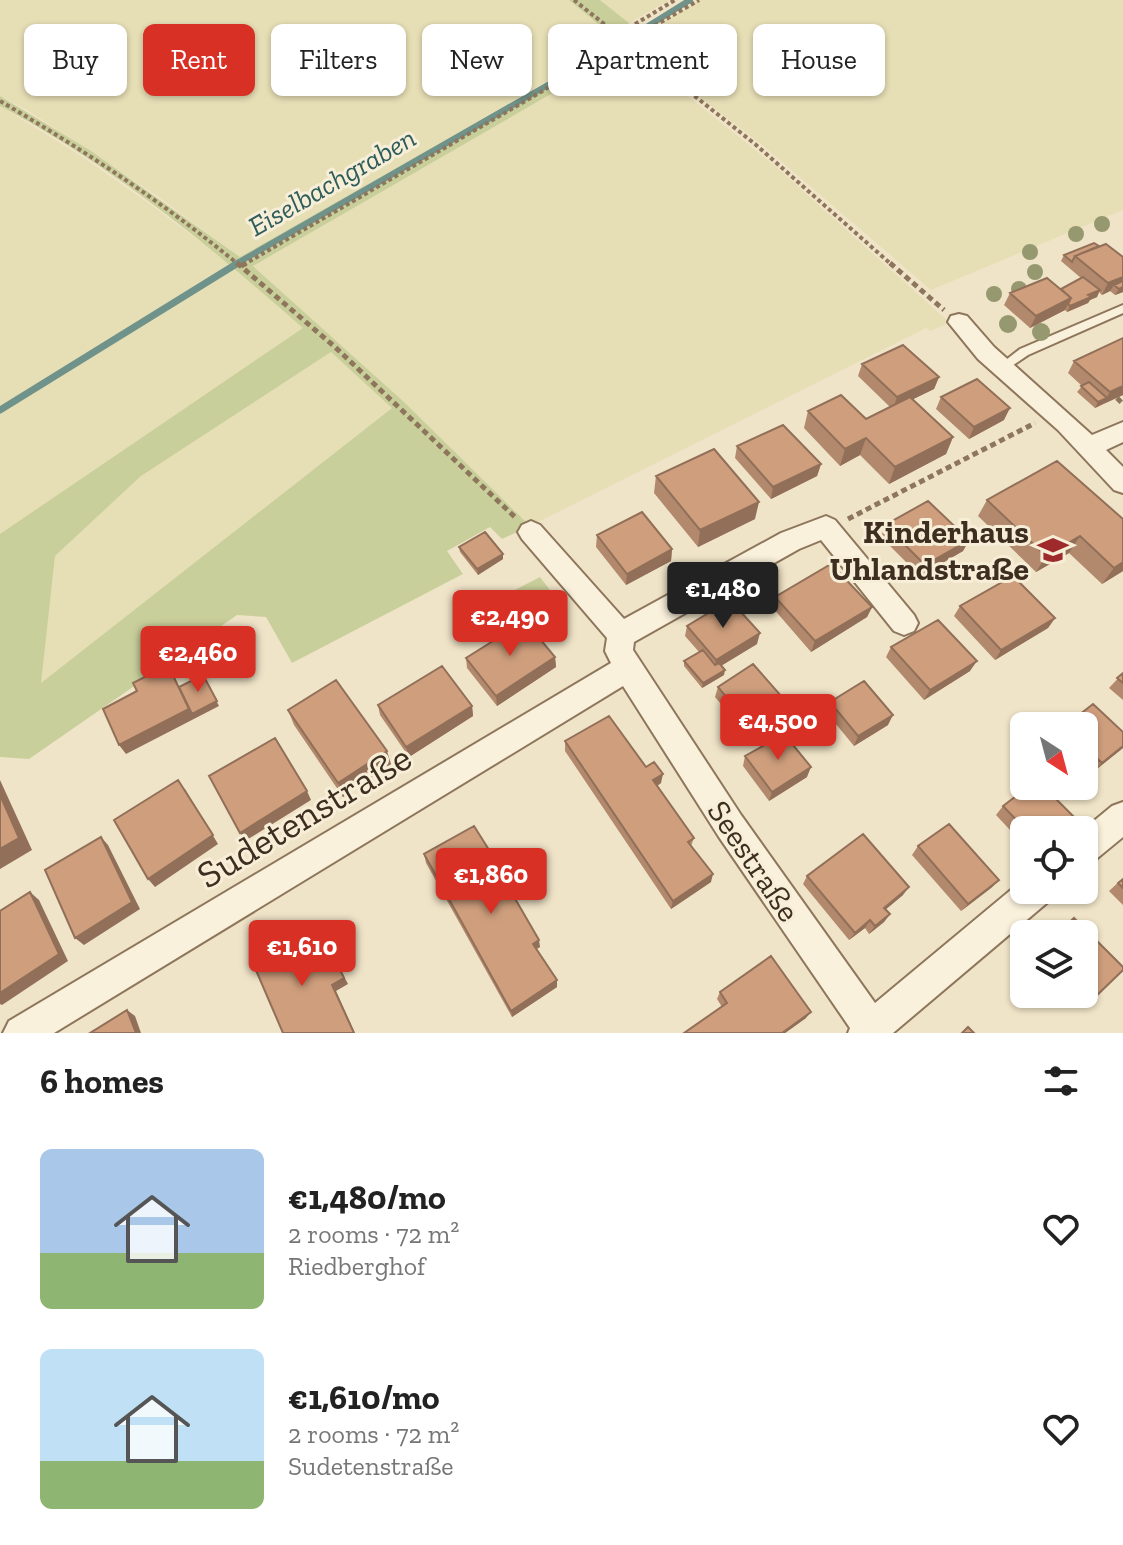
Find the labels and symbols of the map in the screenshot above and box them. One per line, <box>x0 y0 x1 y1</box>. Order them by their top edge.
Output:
water label: Eiselbachgraben <box>243 121 421 243</box>
place label: Kinderhaus Uhlandstraße <box>830 513 1029 588</box>
school or university icon: Kinderhaus Uhlandstraße <box>1036 533 1070 567</box>
pin: €1,480 <box>658 562 788 630</box>
pin: €2,490 <box>445 590 575 658</box>
pin: €2,460 <box>133 626 263 694</box>
pin: €4,500 <box>713 694 843 762</box>
north arrow <box>1010 712 1098 800</box>
street label: Sudetenstraße <box>189 734 419 898</box>
street label: Seestraße <box>700 793 808 929</box>
pin: €1,860 <box>426 848 556 916</box>
pin: €1,610 <box>237 920 367 988</box>

